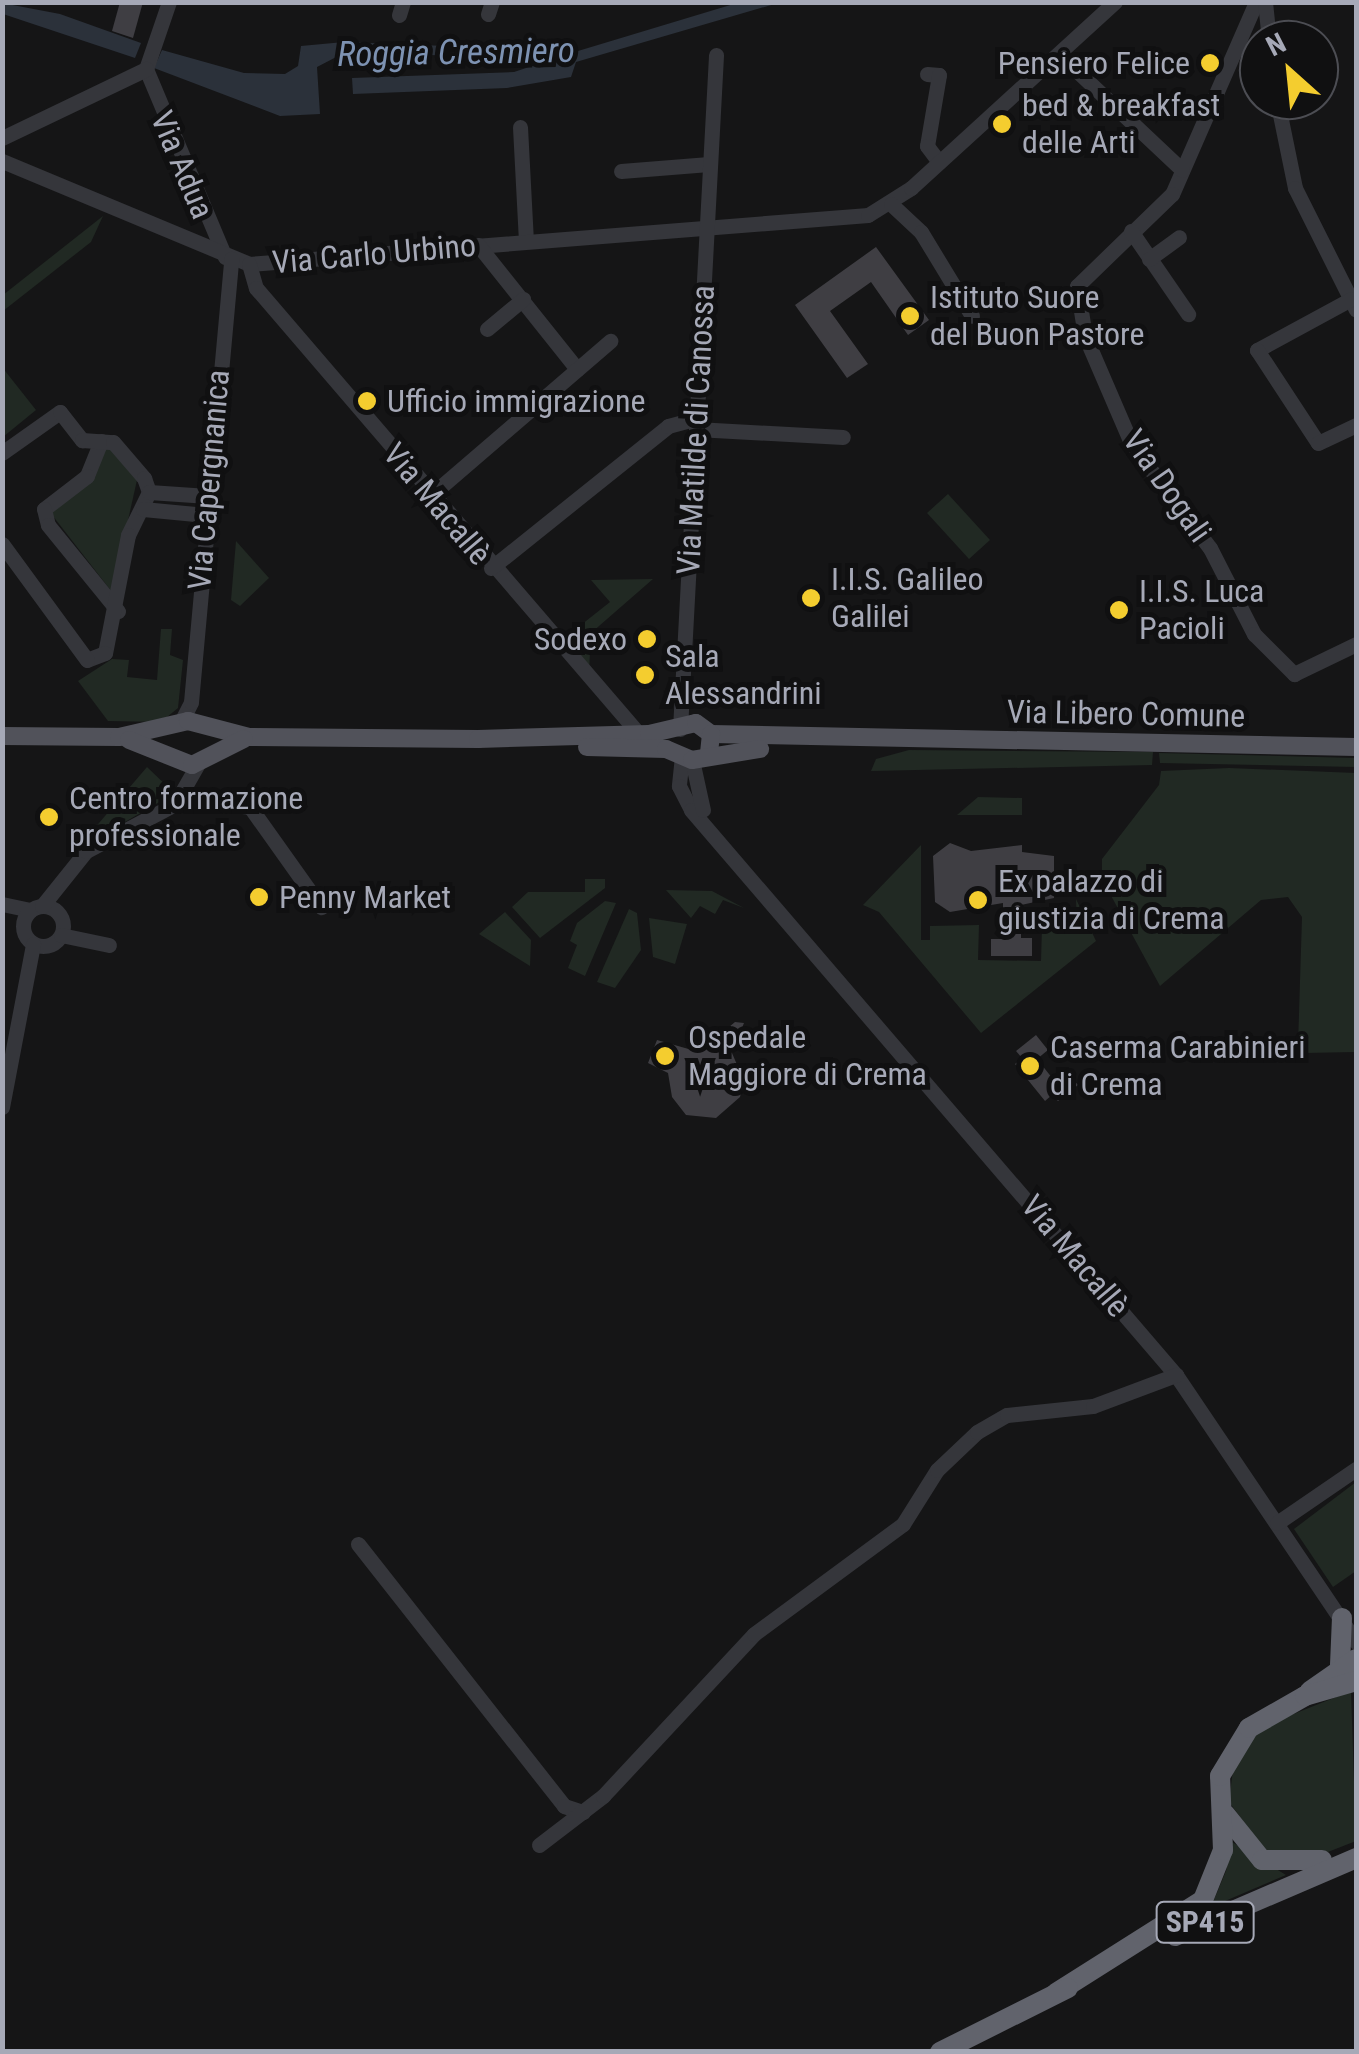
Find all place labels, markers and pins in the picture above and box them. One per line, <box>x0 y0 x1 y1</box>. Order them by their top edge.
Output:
place label: Pensiero Felice <box>998 44 1190 82</box>
marker: Pensiero Felice <box>1199 52 1221 74</box>
place label: bed & breakfast delle Arti <box>1022 87 1220 162</box>
marker: bed & breakfast delle Arti <box>991 113 1013 135</box>
place label: Istituto Suore del Buon Pastore <box>930 279 1145 354</box>
marker: Istituto Suore del Buon Pastore <box>899 305 921 327</box>
place label: Ufficio immigrazione <box>387 382 645 420</box>
marker: Ufficio immigrazione <box>356 390 378 412</box>
place label: I.I.S. Galileo Galilei <box>831 561 984 636</box>
place label: I.I.S. Luca Pacioli <box>1139 573 1264 648</box>
marker: I.I.S. Galileo Galilei <box>800 587 822 609</box>
marker: I.I.S. Luca Pacioli <box>1108 599 1130 621</box>
place label: Sodexo <box>534 620 627 658</box>
marker: Sodexo <box>636 628 658 650</box>
place label: Sala Alessandrini <box>665 638 822 713</box>
marker: Sala Alessandrini <box>634 664 656 686</box>
place label: Centro formazione professionale <box>69 780 303 855</box>
marker: Centro formazione professionale <box>38 806 60 828</box>
place label: Ex palazzo di giustizia di Crema <box>998 863 1225 938</box>
place label: Penny Market <box>279 878 451 916</box>
marker: Penny Market <box>248 886 270 908</box>
marker: Ex palazzo di giustizia di Crema <box>967 889 989 911</box>
place label: Ospedale Maggiore di Crema <box>688 1019 927 1094</box>
place label: Caserma Carabinieri di Crema <box>1050 1029 1306 1104</box>
marker: Ospedale Maggiore di Crema <box>652 1043 678 1069</box>
marker: Caserma Carabinieri di Crema <box>1019 1055 1041 1077</box>

